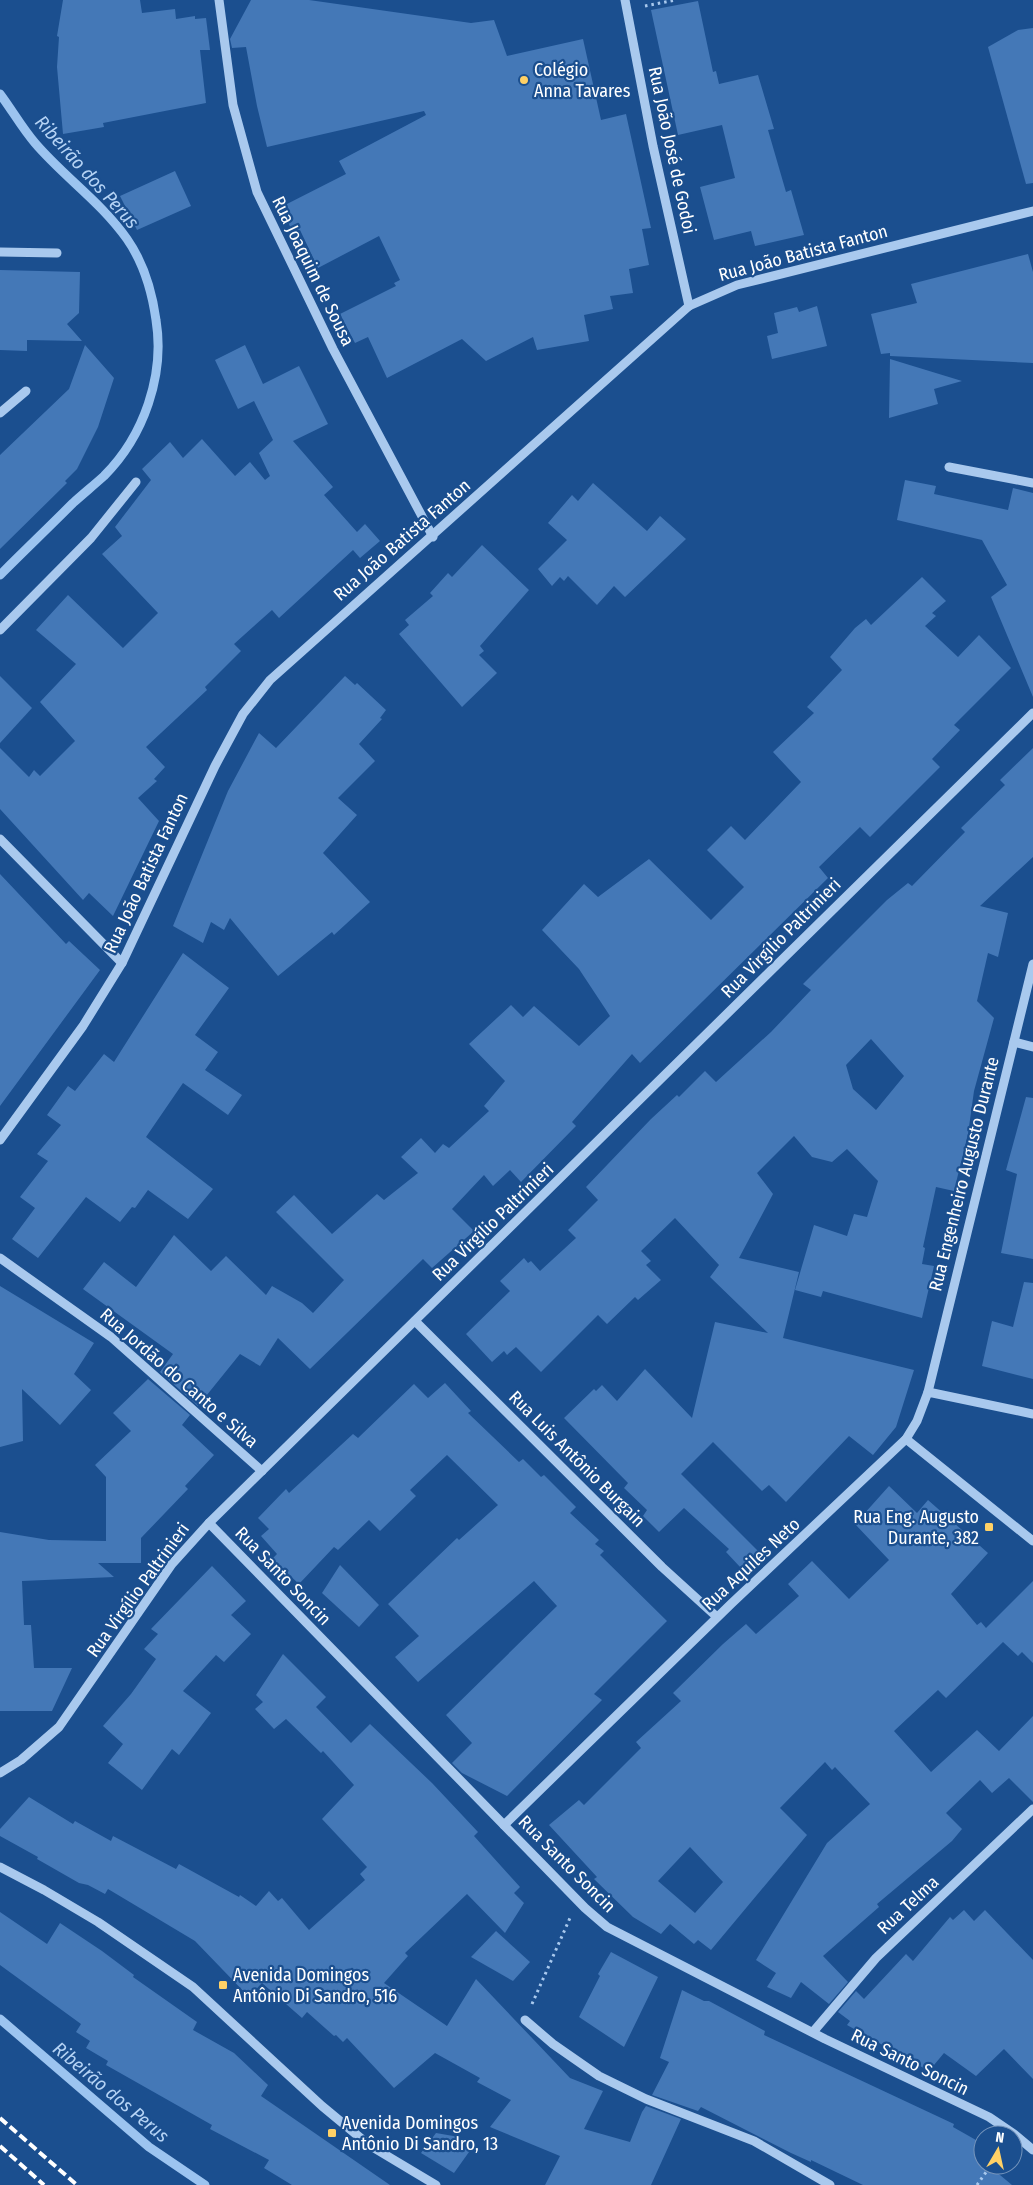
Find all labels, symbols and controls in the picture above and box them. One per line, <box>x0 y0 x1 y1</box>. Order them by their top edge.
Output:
place label: Colégio Anna Tavares <box>534 59 631 102</box>
street label: Rua João José de Godoi <box>644 64 700 236</box>
marker: Colégio Anna Tavares <box>518 74 530 86</box>
water label: Ribeirão dos Perus <box>30 111 144 233</box>
street label: Rua Joaquim de Sousa <box>267 192 359 350</box>
street label: Rua João Batista Fanton <box>716 220 890 286</box>
street label: Rua João Batista Fanton <box>329 475 475 605</box>
street label: Rua João Batista Fanton <box>99 789 193 957</box>
street label: Rua Virgílio Paltrinieri <box>716 873 846 1003</box>
street label: Rua Engenheiro Augusto Durante <box>924 1054 1004 1294</box>
street label: Rua Virgílio Paltrinieri <box>428 1158 558 1286</box>
street label: Rua Jordão do Canto e Silva <box>95 1303 263 1453</box>
street label: Rua Luis Antônio Burgain <box>504 1386 650 1532</box>
place label: Rua Eng. Augusto Durante, 382 <box>853 1506 979 1549</box>
street label: Rua Aquiles Neto <box>698 1513 804 1615</box>
street label: Rua Virgílio Paltrinieri <box>82 1519 194 1661</box>
marker: Rua Eng. Augusto Durante, 382 <box>983 1521 995 1533</box>
street label: Rua Santo Soncin <box>230 1522 336 1630</box>
street label: Rua Santo Soncin <box>514 1811 620 1917</box>
street label: Rua Telma <box>873 1871 943 1939</box>
place label: Avenida Domingos Antônio Di Sandro, 516 <box>233 1964 397 2007</box>
marker: Avenida Domingos Antônio Di Sandro, 516 <box>217 1979 229 1991</box>
street label: Rua Santo Soncin <box>847 2024 973 2100</box>
water label: Ribeirão dos Perus <box>48 2037 174 2147</box>
place label: Avenida Domingos Antônio Di Sandro, 13 <box>342 2112 498 2155</box>
north arrow <box>973 2125 1023 2175</box>
marker: Avenida Domingos Antônio Di Sandro, 13 <box>326 2127 338 2139</box>
text: N <box>994 2129 1005 2147</box>

